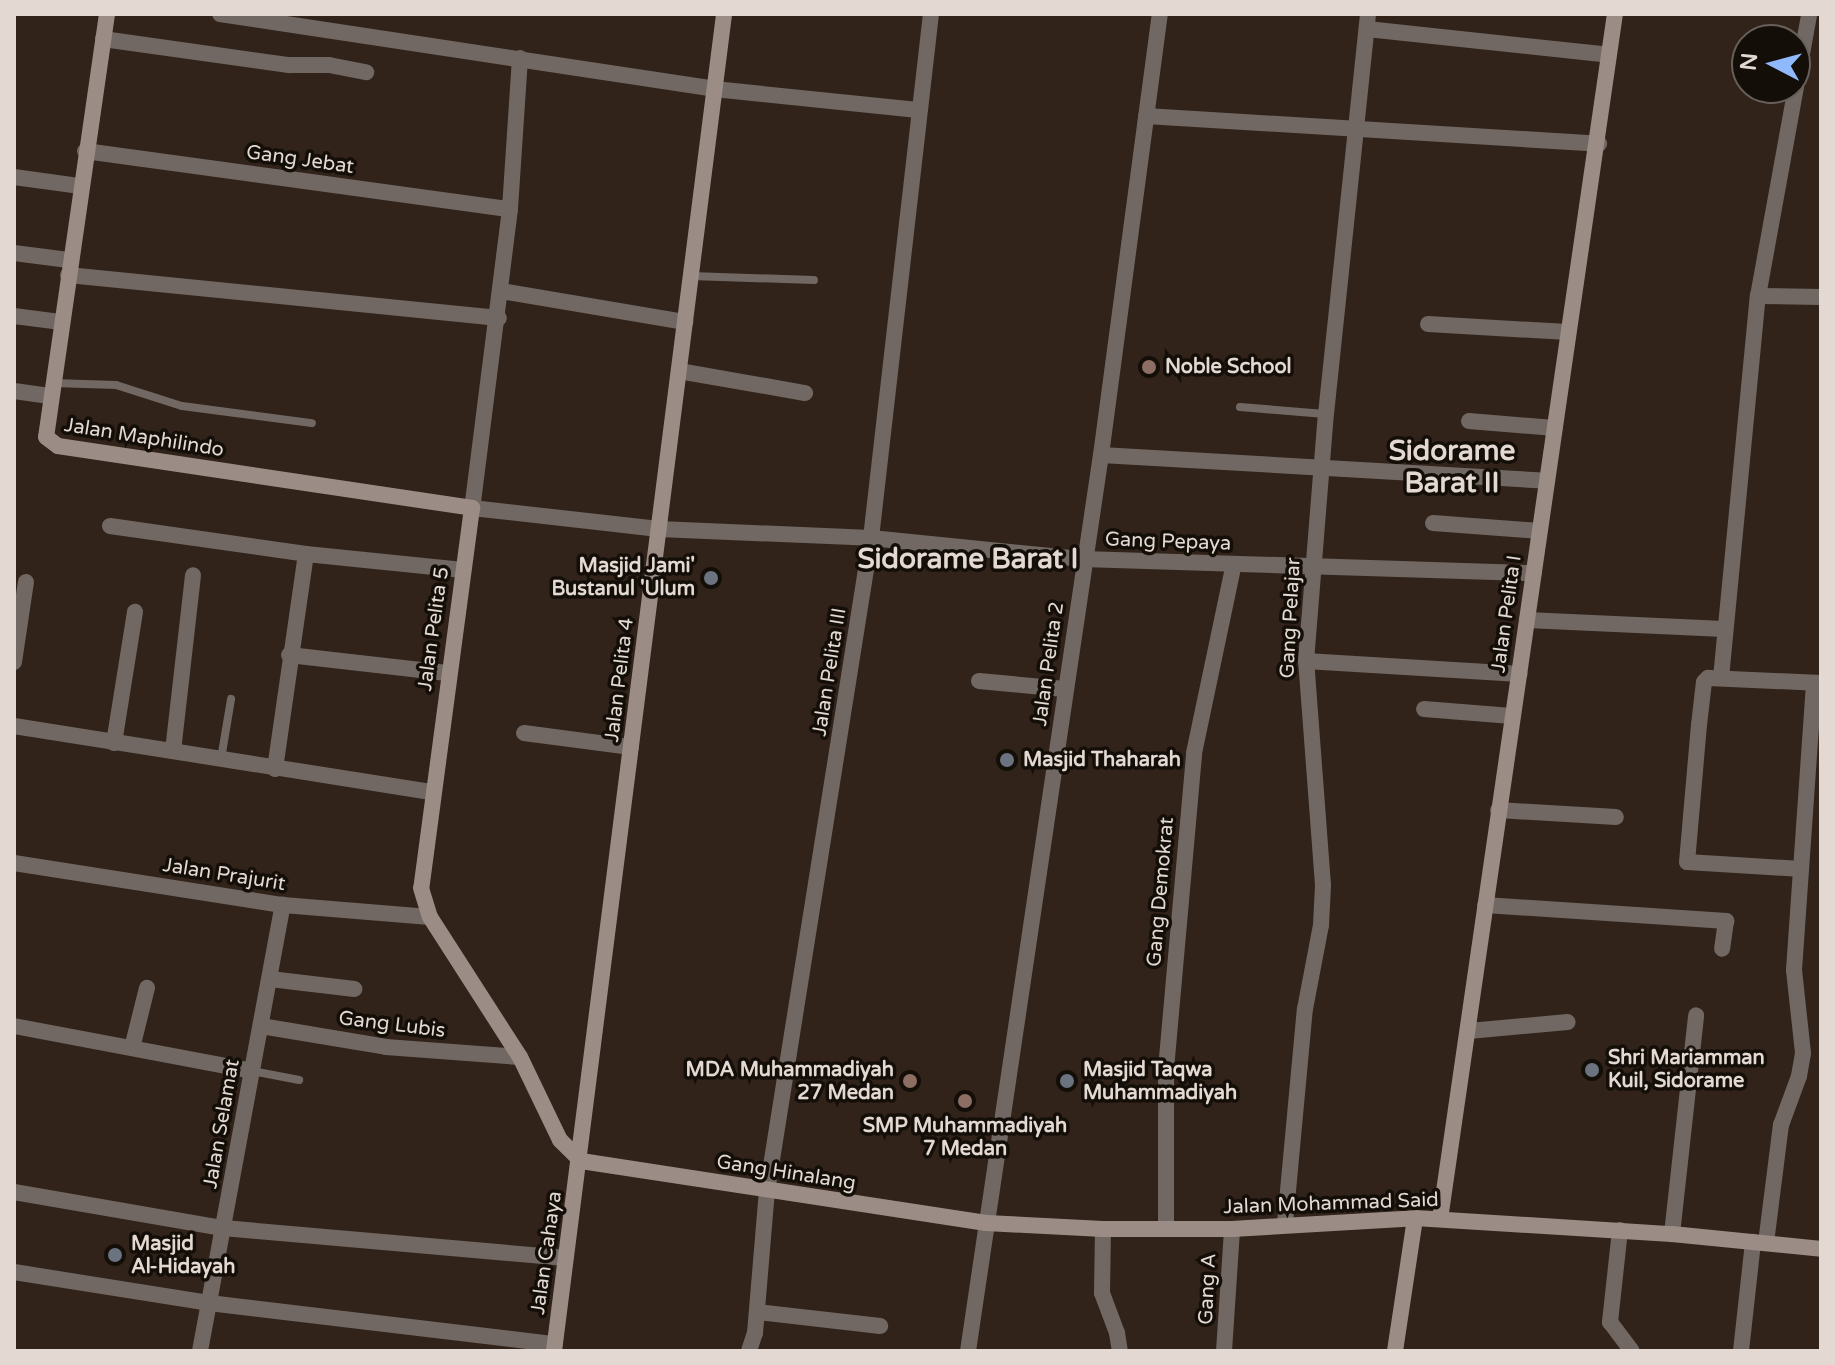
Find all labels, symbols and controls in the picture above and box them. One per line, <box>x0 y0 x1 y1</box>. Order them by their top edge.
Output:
north arrow <box>1731 24 1811 104</box>
text: N <box>1735 52 1763 72</box>
street label: Gang Jebat <box>245 141 355 179</box>
place label: Noble School <box>1165 355 1292 379</box>
marker: Noble School <box>1140 358 1158 376</box>
street label: Jalan Maphilindo <box>62 414 226 462</box>
district label: Sidorame Barat II <box>1389 434 1515 500</box>
street label: Gang Pepaya <box>1104 528 1232 556</box>
district label: Sidorame Barat I <box>857 542 1079 576</box>
place label: Masjid Jami' Bustanul 'Ulum <box>551 554 695 601</box>
street label: Jalan Pelita I <box>1487 554 1527 674</box>
street label: Gang Pelajar <box>1276 557 1306 679</box>
street label: Jalan Pelita 5 <box>413 565 455 693</box>
marker: Masjid Jami' Bustanul 'Ulum <box>702 569 720 587</box>
street label: Jalan Pelita 2 <box>1028 600 1070 728</box>
street label: Jalan Pelita III <box>808 606 852 738</box>
street label: Jalan Pelita 4 <box>600 616 640 744</box>
place label: Masjid Thaharah <box>1023 748 1181 772</box>
marker: Masjid Thaharah <box>998 751 1016 769</box>
street label: Gang Demokrat <box>1143 816 1179 968</box>
street label: Jalan Prajurit <box>161 853 287 897</box>
street label: Gang Lubis <box>337 1007 447 1043</box>
place label: Shri Mariamman Kuil, Sidorame <box>1608 1046 1765 1093</box>
street label: Jalan Selamat <box>199 1057 245 1191</box>
place label: MDA Muhammadiyah 27 Medan <box>686 1058 894 1105</box>
place label: Masjid Taqwa Muhammadiyah <box>1083 1058 1237 1105</box>
marker: Shri Mariamman Kuil, Sidorame <box>1583 1061 1601 1079</box>
marker: MDA Muhammadiyah 27 Medan <box>901 1072 919 1090</box>
marker: Masjid Taqwa Muhammadiyah <box>1058 1072 1076 1090</box>
marker: SMP Muhammadiyah 7 Medan <box>956 1092 974 1110</box>
place label: SMP Muhammadiyah 7 Medan <box>863 1114 1067 1161</box>
street label: Gang Hinalang <box>715 1150 857 1196</box>
street label: Jalan Mohammad Said <box>1223 1188 1439 1220</box>
street label: Jalan Cahaya <box>526 1190 568 1316</box>
place label: Masjid Al-Hidayah <box>131 1232 235 1279</box>
marker: Masjid Al-Hidayah <box>106 1246 124 1264</box>
street label: Gang A <box>1194 1253 1222 1325</box>

